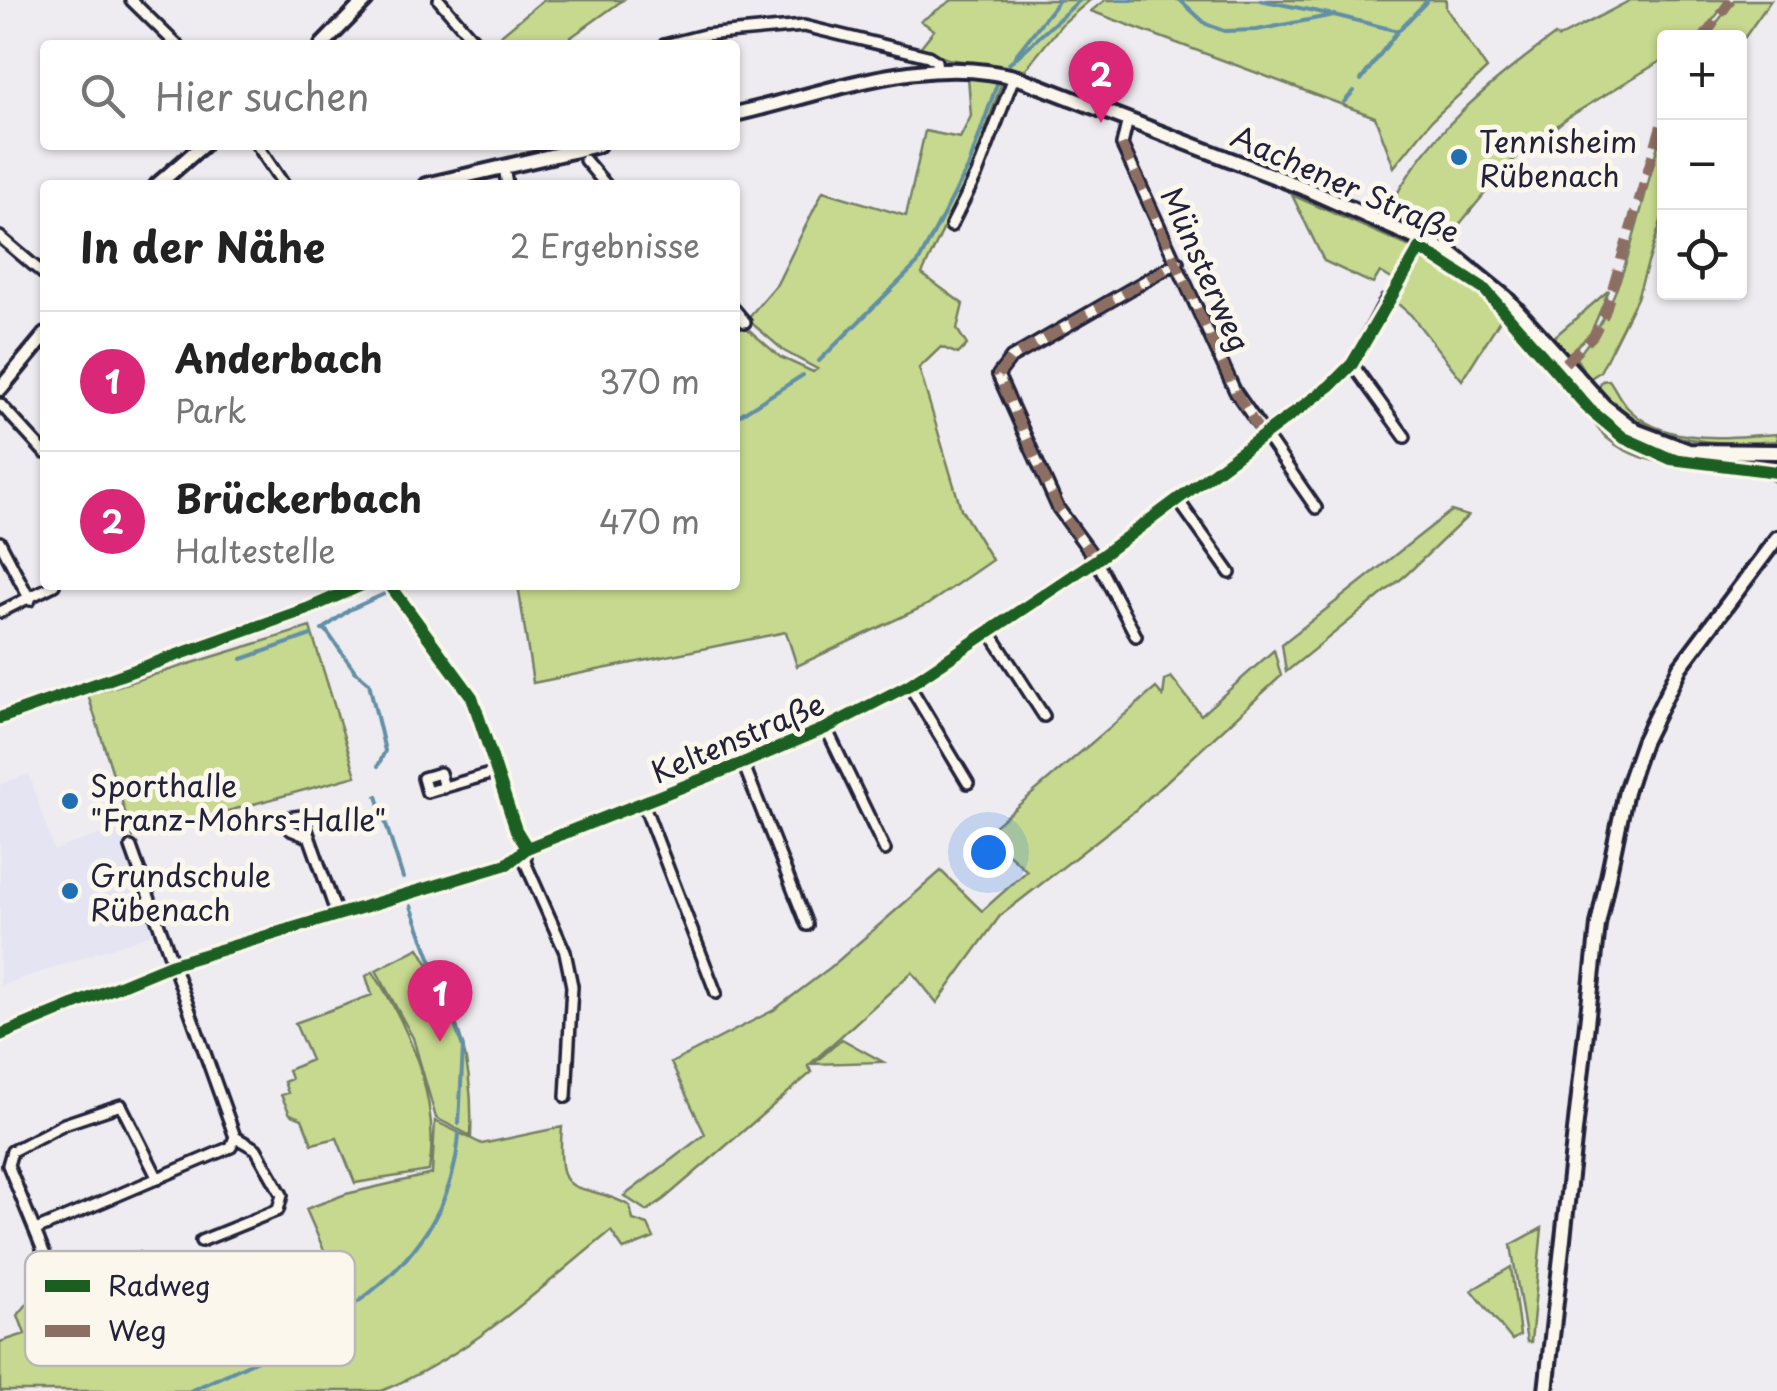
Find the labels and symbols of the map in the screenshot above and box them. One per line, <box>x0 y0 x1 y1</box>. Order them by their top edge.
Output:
pin: 2 <box>1068 41 1134 123</box>
street label: Aachener Straße <box>1224 112 1468 254</box>
place label: Tennisheim Rübenach <box>1479 118 1637 197</box>
marker: Tennisheim Rübenach <box>1448 146 1470 168</box>
street label: Münsterweg <box>1151 180 1263 358</box>
street label: Keltenstraße <box>643 680 831 794</box>
place label: Sporthalle "Franz-Mohrs-Halle" <box>90 762 386 841</box>
marker: Sporthalle "Franz-Mohrs-Halle" <box>59 790 81 812</box>
your location <box>963 827 1014 878</box>
place label: Grundschule Rübenach <box>90 852 271 931</box>
marker: Grundschule Rübenach <box>59 880 81 902</box>
pin: 1 <box>408 960 472 1042</box>
legend <box>25 1251 355 1366</box>
text: Radweg <box>108 1263 211 1306</box>
text: Weg <box>108 1308 167 1351</box>

